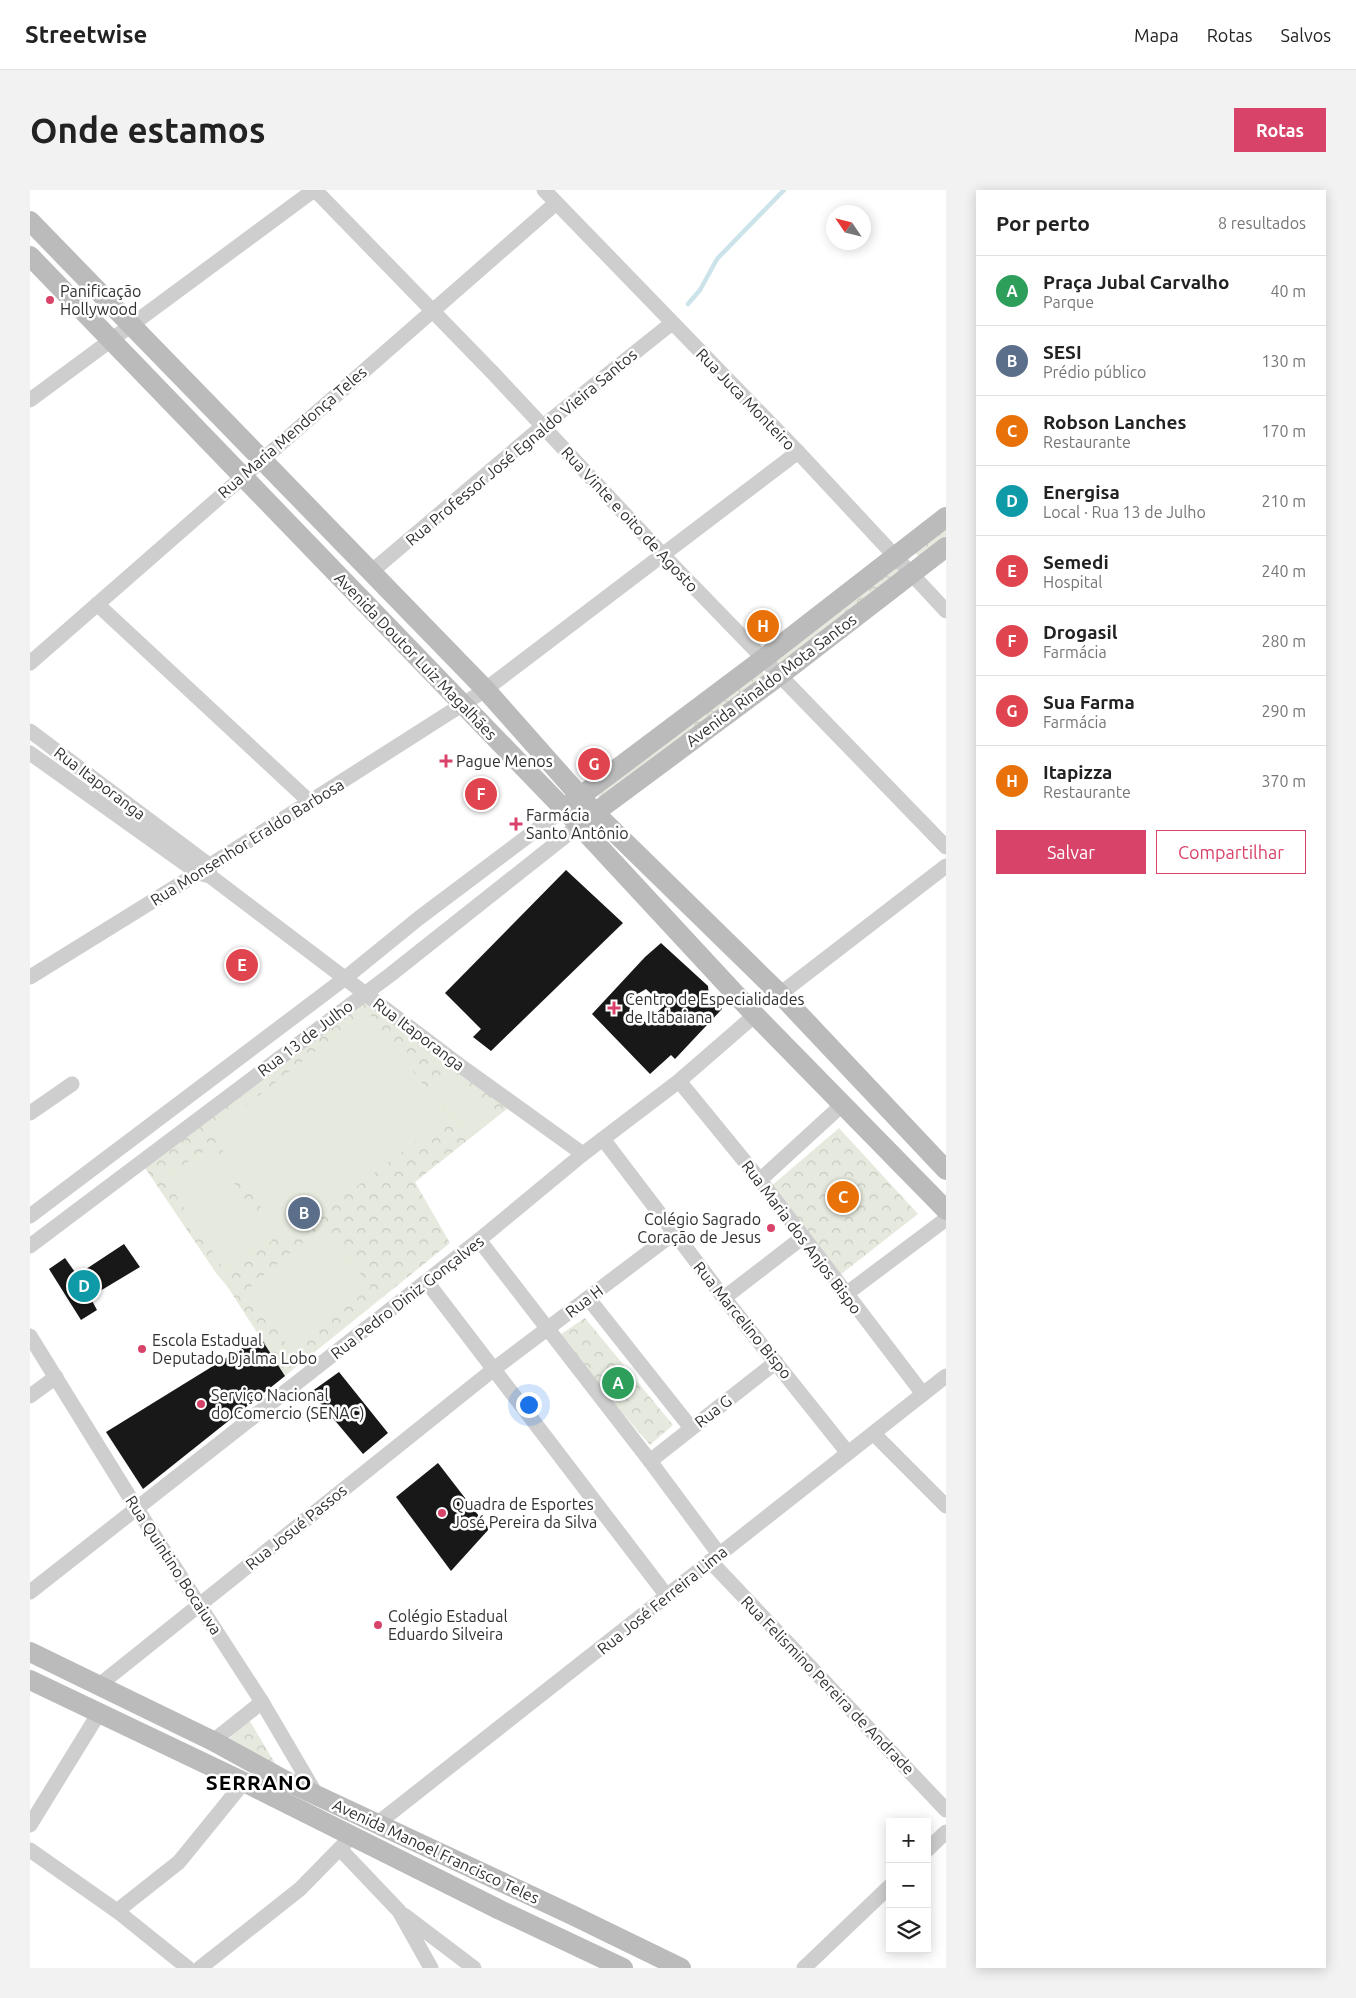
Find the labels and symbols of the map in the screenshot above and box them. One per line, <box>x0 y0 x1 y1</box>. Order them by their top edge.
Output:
north arrow <box>826 205 871 250</box>
place label: Panificação Hollywood <box>60 282 141 318</box>
marker: Panificação Hollywood <box>44 294 56 306</box>
street label: Rua Professor José Egnaldo Vieira Santos <box>402 345 640 549</box>
street label: Rua Juca Monteiro <box>693 345 799 453</box>
street label: Rua Maria Mendonça Teles <box>214 363 370 501</box>
street label: Rua Vinte e oito de Agosto <box>558 443 702 595</box>
street label: Avenida Doutor Luiz Magalhães <box>331 569 501 743</box>
pin: H <box>747 607 779 645</box>
street label: Avenida Rinaldo Mota Santos <box>682 610 860 750</box>
street label: Rua Itaporanga <box>51 743 149 823</box>
pin: G <box>578 745 610 783</box>
place label: Pague Menos <box>456 752 553 770</box>
marker: Pague Menos <box>440 755 452 767</box>
street label: Rua Monsenhor Eraldo Barbosa <box>147 775 347 909</box>
pin: F <box>465 775 497 813</box>
place label: Farmácia Santo Antônio <box>526 806 629 842</box>
marker: Farmácia Santo Antônio <box>510 818 522 830</box>
pin: E <box>226 946 258 984</box>
place label: Centro de Especialidades de Itabaiana <box>625 990 804 1026</box>
street label: Rua Itaporanga <box>370 994 468 1074</box>
street label: Rua 13 de Julho <box>254 996 356 1080</box>
marker: Centro de Especialidades de Itabaiana <box>607 1001 621 1015</box>
street label: Rua Maria dos Anjos Bispo <box>738 1157 866 1317</box>
pin: C <box>827 1178 859 1216</box>
pin: B <box>288 1194 320 1232</box>
place label: Colégio Sagrado Coração de Jesus <box>637 1210 761 1246</box>
marker: Colégio Sagrado Coração de Jesus <box>765 1222 777 1234</box>
street label: Rua Pedro Diniz Gonçalves <box>327 1232 487 1362</box>
street label: Rua Marcelino Bispo <box>690 1258 796 1382</box>
pin: D <box>68 1267 100 1305</box>
street label: Rua H <box>562 1281 606 1321</box>
place label: Escola Estadual Deputado Djalma Lobo <box>152 1331 317 1367</box>
marker: Escola Estadual Deputado Djalma Lobo <box>136 1343 148 1355</box>
pin: A <box>602 1364 634 1402</box>
place label: Serviço Nacional do Comercio (SENAC) <box>211 1386 364 1423</box>
street label: Rua G <box>691 1391 735 1431</box>
your location <box>516 1392 542 1418</box>
marker: Serviço Nacional do Comercio (SENAC) <box>195 1398 207 1410</box>
street label: Rua Josué Passos <box>242 1481 350 1573</box>
street label: Rua Quintino Bocaiuva <box>122 1492 226 1638</box>
place label: Quadra de Esportes José Pereira da Silva <box>452 1495 597 1531</box>
marker: Quadra de Esportes José Pereira da Silva <box>436 1507 448 1519</box>
street label: Rua José Ferreira Lima <box>593 1542 731 1658</box>
street label: Rua Felismino Pereira de Andrade <box>738 1592 918 1778</box>
place label: Colégio Estadual Eduardo Silveira <box>388 1607 508 1643</box>
marker: Colégio Estadual Eduardo Silveira <box>372 1619 384 1631</box>
district label: SERRANO <box>206 1770 312 1794</box>
street label: Avenida Manoel Francisco Teles <box>330 1795 542 1907</box>

